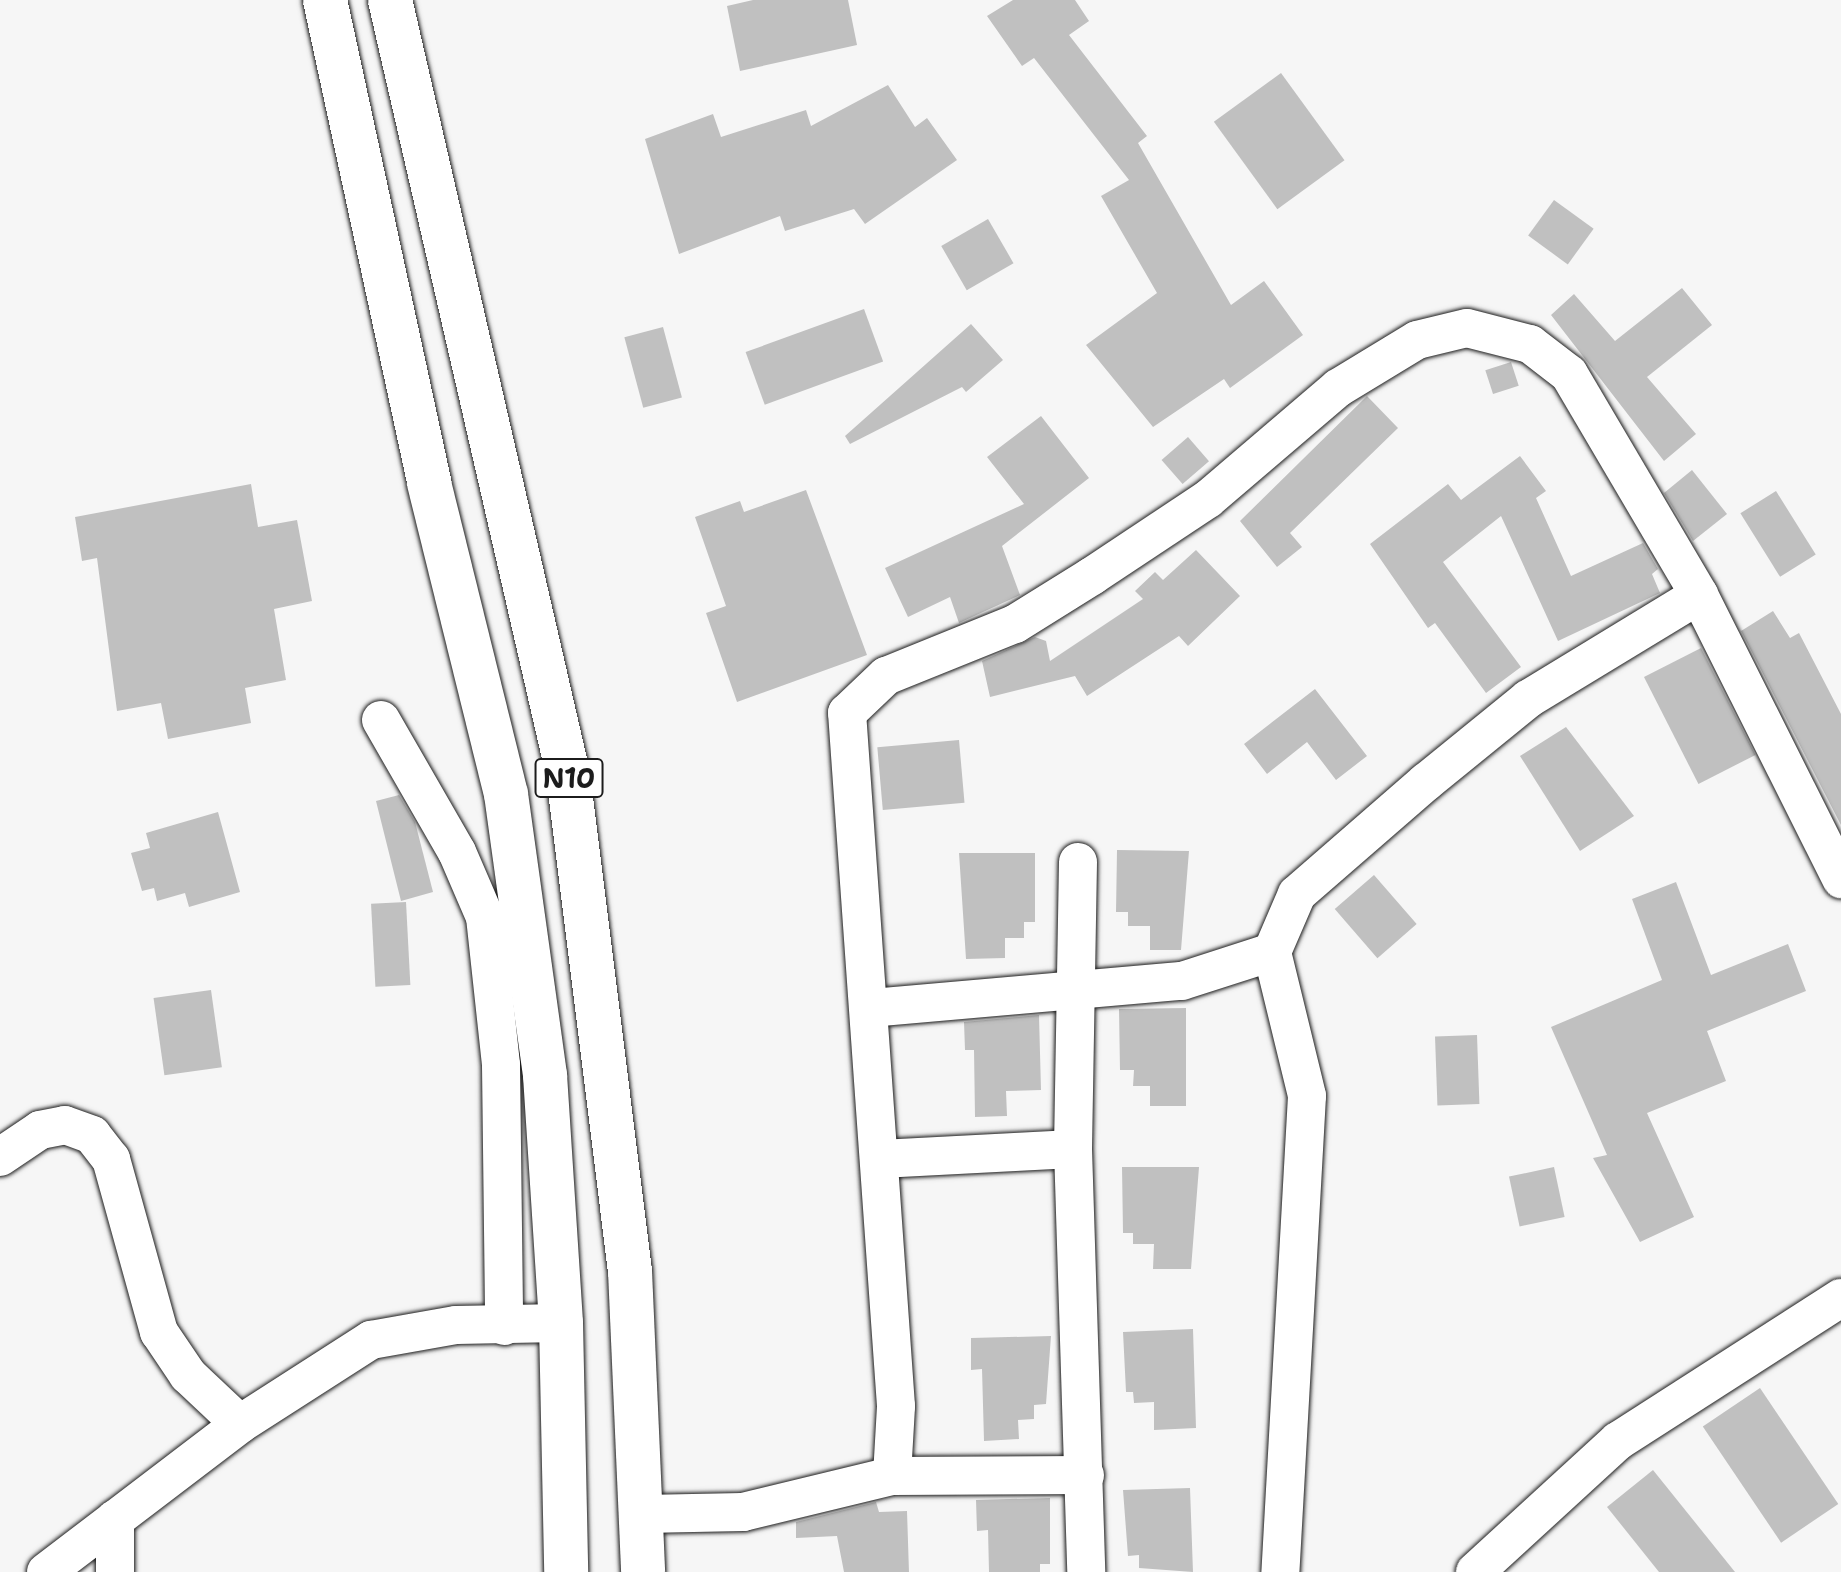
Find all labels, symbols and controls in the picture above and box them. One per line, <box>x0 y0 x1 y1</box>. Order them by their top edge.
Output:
road number: N10 <box>533 754 605 802</box>

